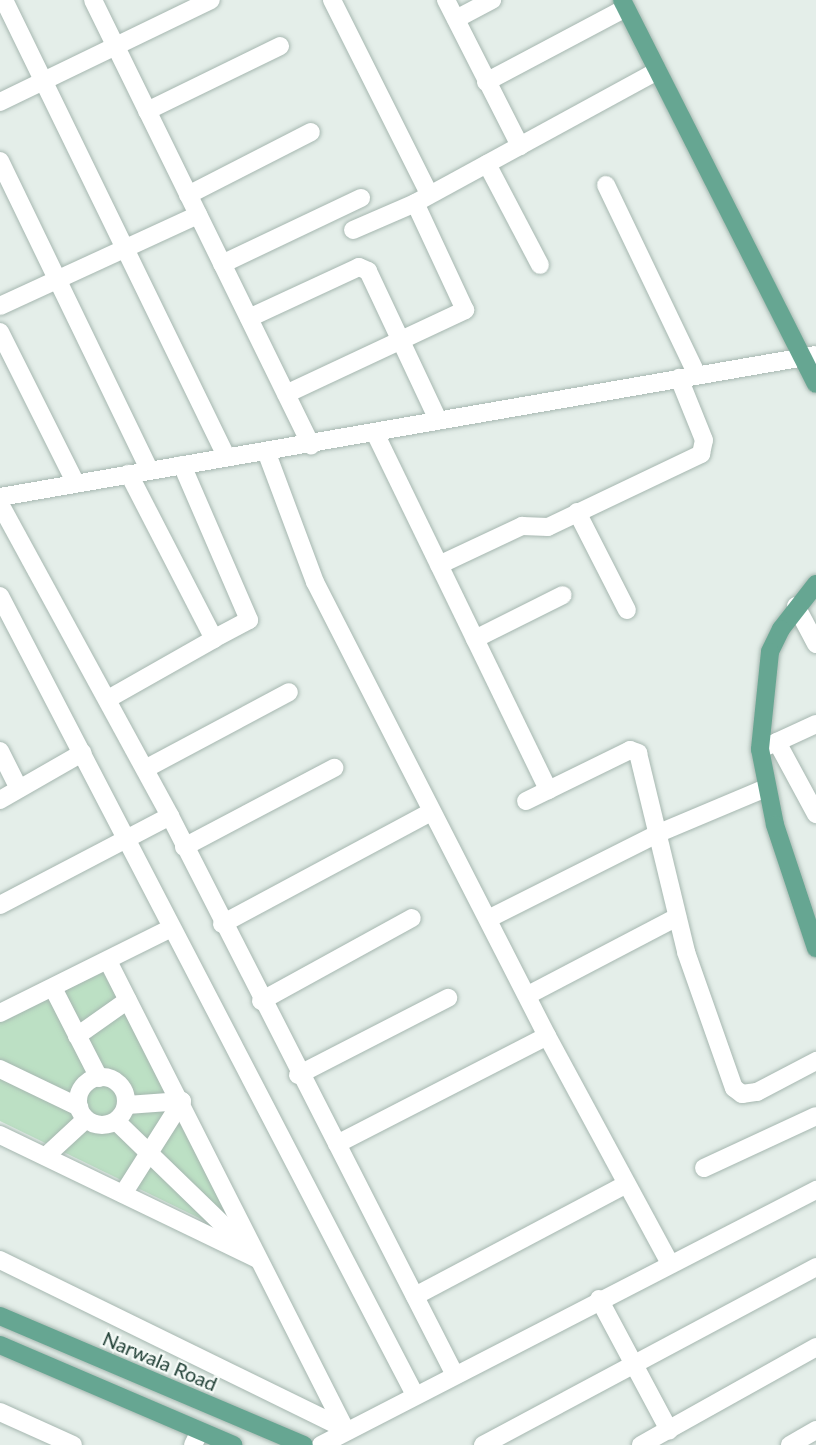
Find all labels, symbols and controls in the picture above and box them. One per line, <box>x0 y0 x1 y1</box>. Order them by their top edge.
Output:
street label: Narwala Road <box>99 1326 221 1396</box>

